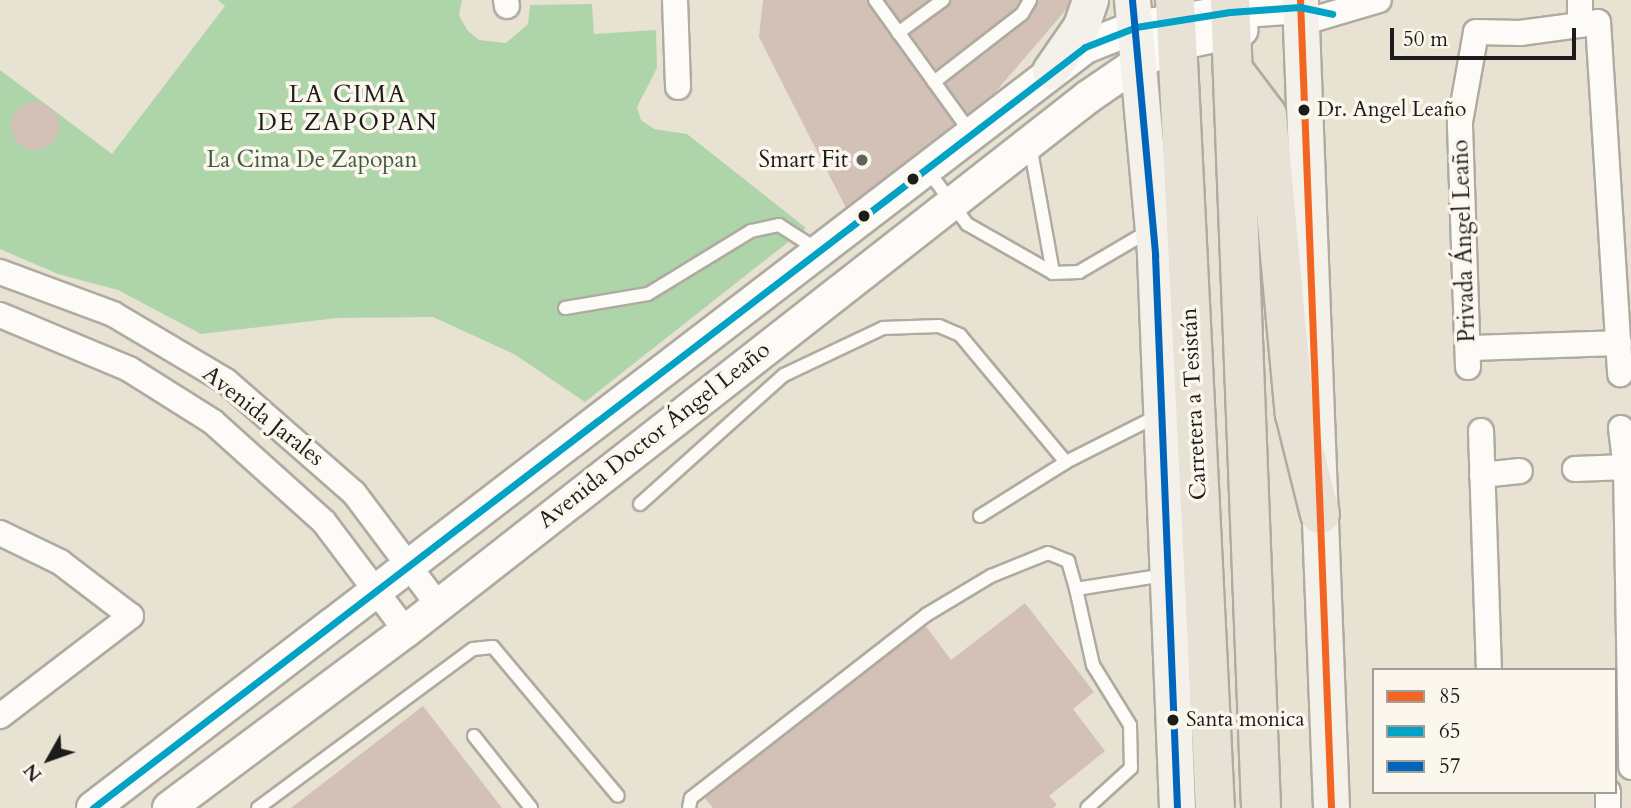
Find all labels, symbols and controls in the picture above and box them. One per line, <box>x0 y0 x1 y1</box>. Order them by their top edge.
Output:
scale bar <box>1393 14 1578 58</box>
text: 50 m <box>1403 25 1448 54</box>
district label: LA CIMA DE ZAPOPAN <box>258 81 438 137</box>
place label: Dr. Angel Leaño <box>1317 97 1466 123</box>
marker: Dr. Angel Leaño <box>1297 103 1311 117</box>
street label: Privada Ángel Leaño <box>1447 139 1481 343</box>
park label: La Cima De Zapopan <box>206 146 418 174</box>
place label: Smart Fit <box>758 146 848 174</box>
marker: Smart Fit <box>854 152 870 168</box>
unlabelled marker <box>906 172 920 186</box>
unlabelled marker <box>857 209 871 223</box>
street label: Carretera a Tesistán <box>1175 307 1213 501</box>
street label: Avenida Doctor Ángel Leaño <box>532 336 776 534</box>
street label: Avenida Jarales <box>197 360 329 472</box>
legend <box>1372 668 1617 794</box>
text: 85 <box>1439 682 1461 711</box>
place label: Santa monica <box>1186 707 1304 733</box>
marker: Santa monica <box>1166 713 1180 727</box>
text: 65 <box>1439 717 1461 746</box>
north arrow <box>14 724 84 794</box>
text: 57 <box>1439 752 1461 781</box>
text: N <box>18 758 48 787</box>

